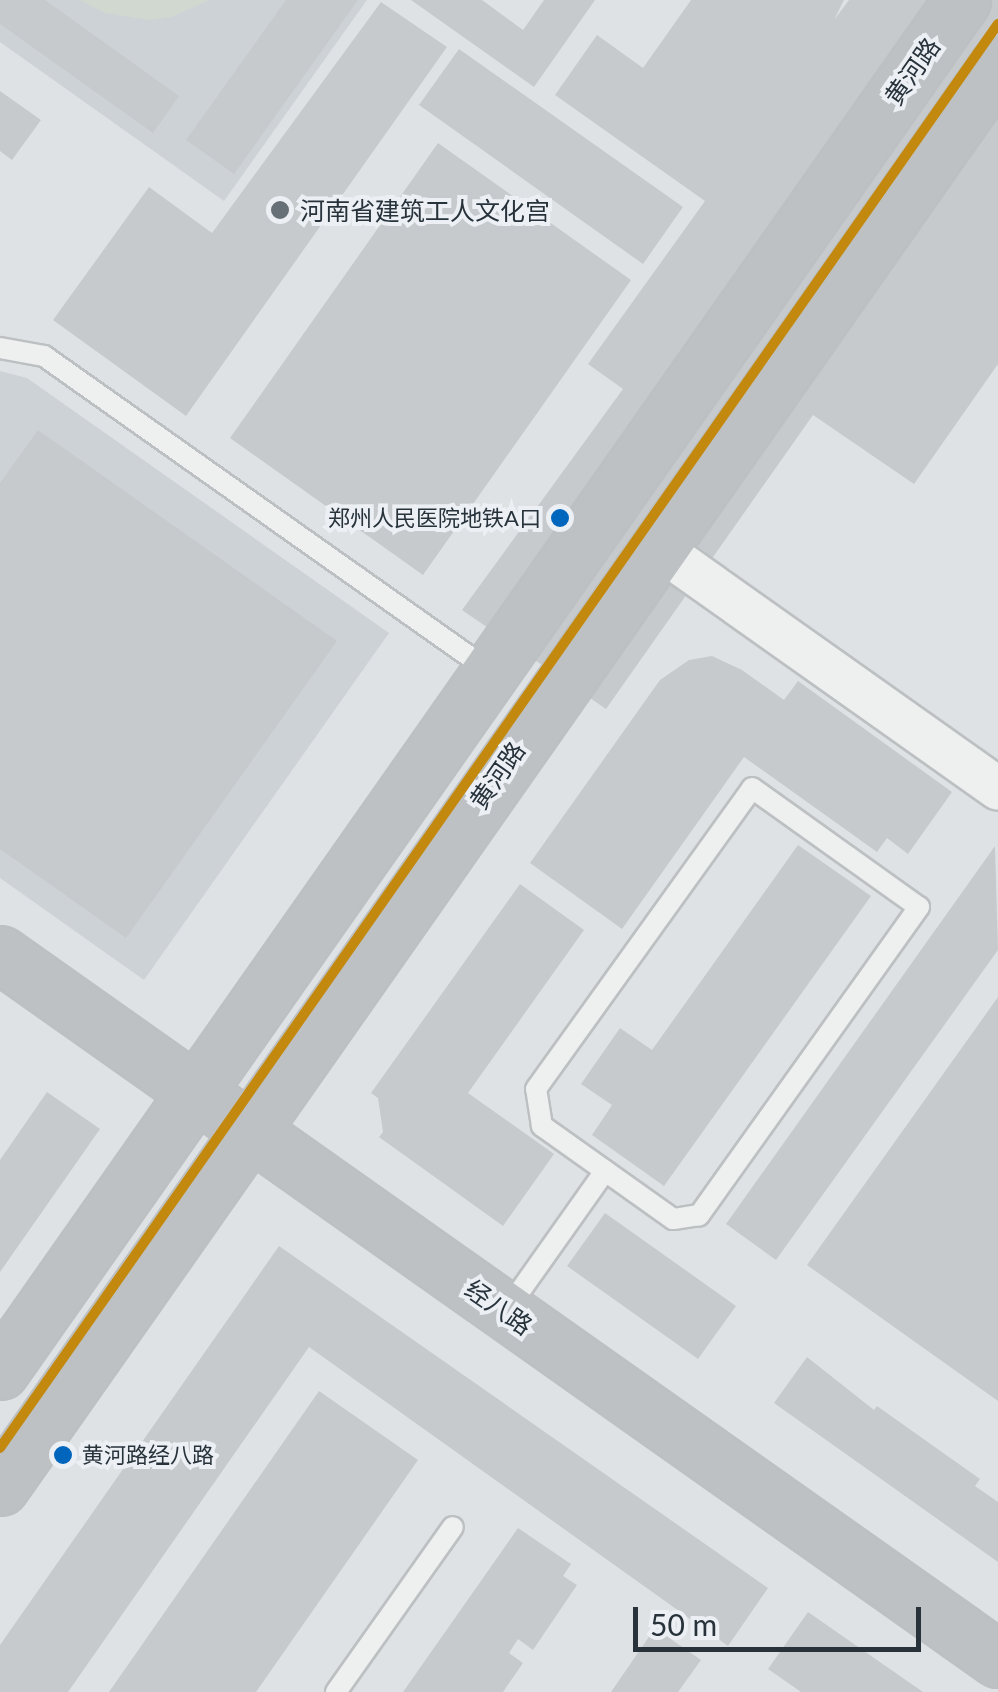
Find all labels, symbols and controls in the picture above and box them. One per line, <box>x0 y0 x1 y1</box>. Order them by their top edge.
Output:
street label: 黄河路 <box>878 32 946 110</box>
place label: 河南省建筑工人文化宫 <box>300 195 550 225</box>
marker: 河南省建筑工人文化宫 <box>269 199 291 221</box>
place label: 郑州人民医院地铁A口 <box>328 505 541 531</box>
marker: 郑州人民医院地铁A口 <box>550 508 570 528</box>
street label: 黄河路 <box>463 736 531 814</box>
street label: 经八路 <box>460 1273 538 1341</box>
place label: 黄河路经八路 <box>82 1442 214 1468</box>
marker: 黄河路经八路 <box>53 1445 73 1465</box>
scale bar <box>638 1587 926 1649</box>
text: 50 m <box>650 1606 717 1642</box>

